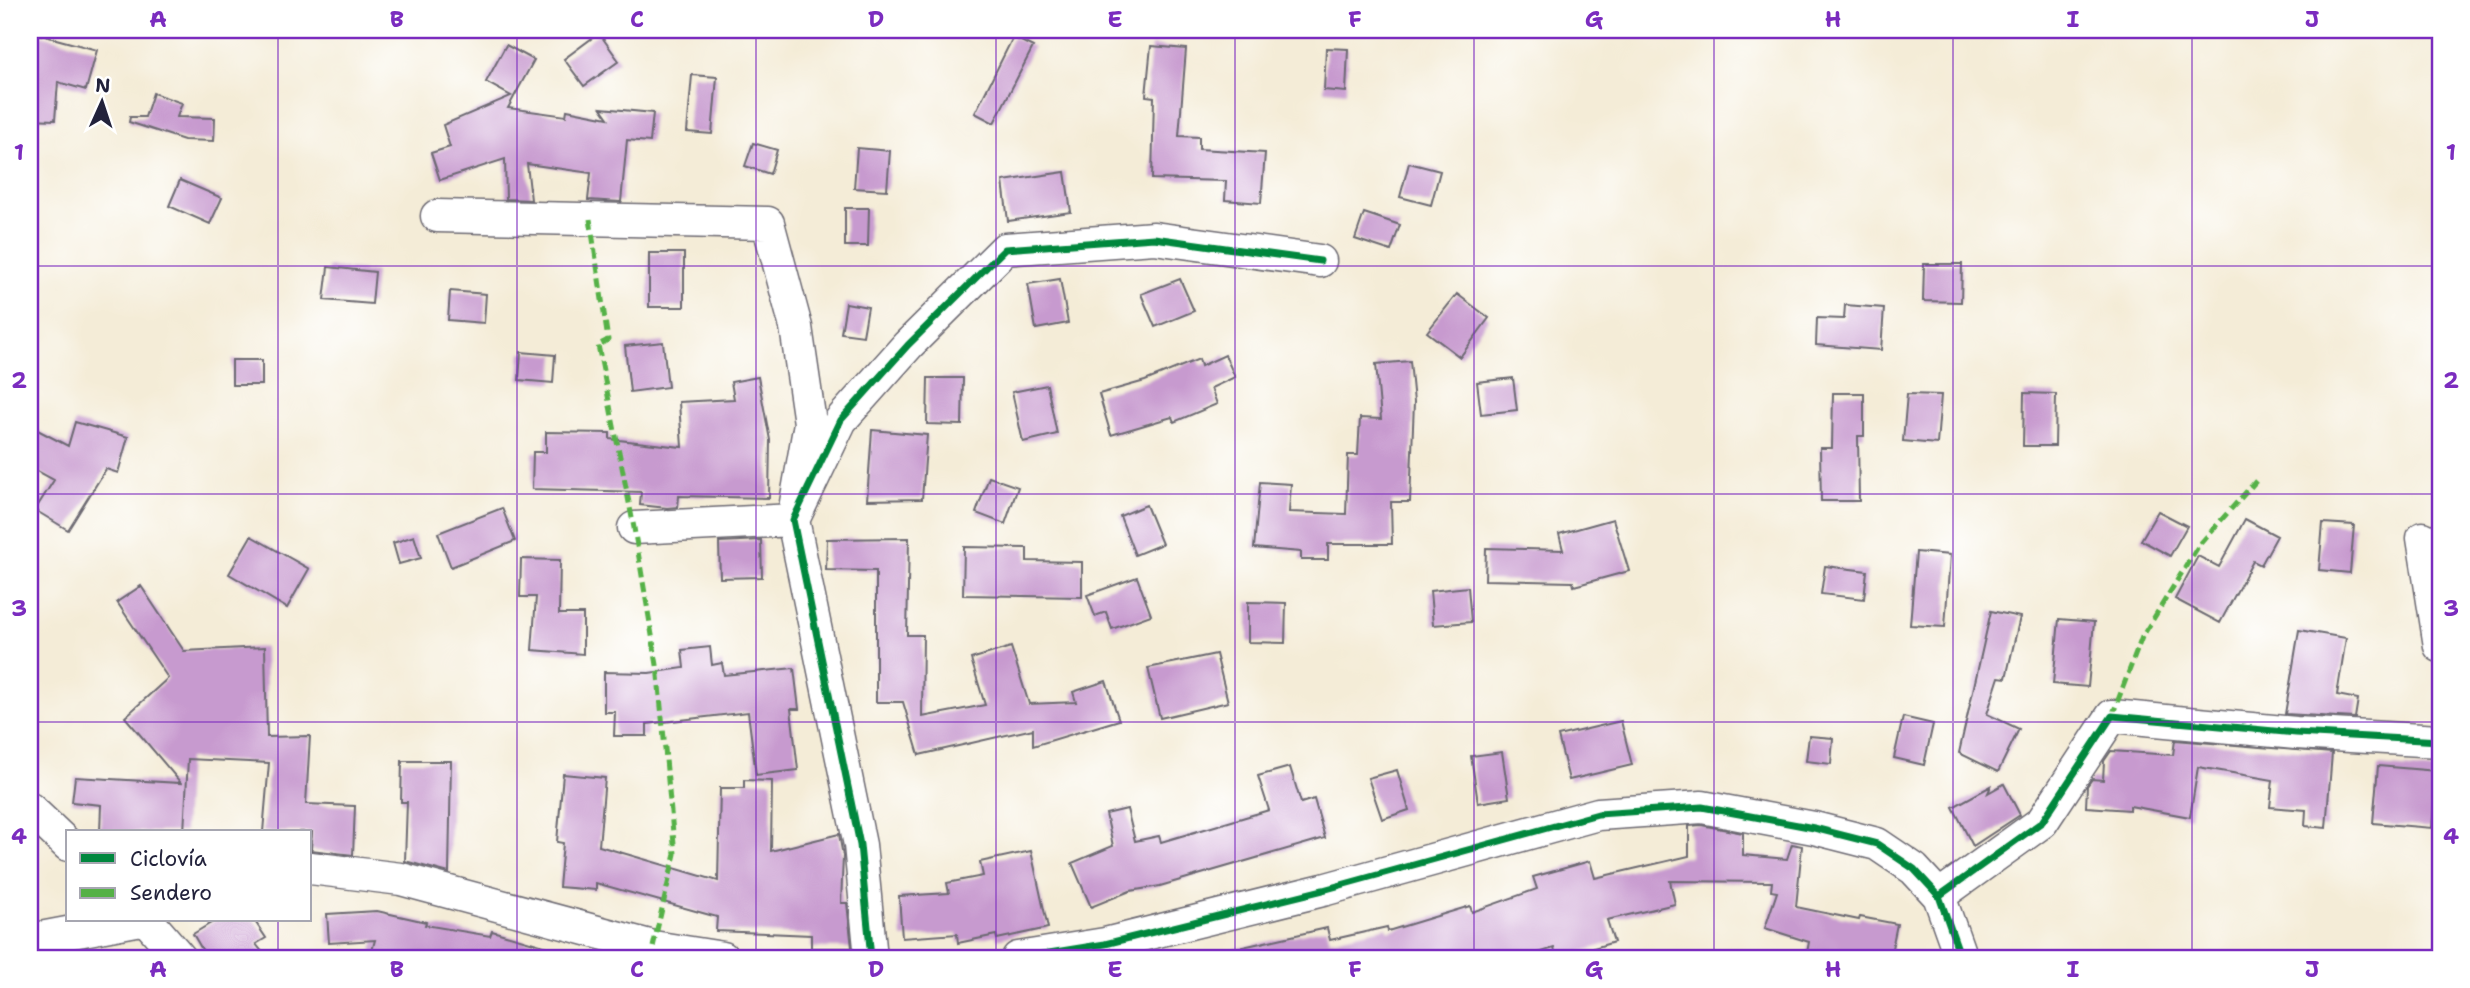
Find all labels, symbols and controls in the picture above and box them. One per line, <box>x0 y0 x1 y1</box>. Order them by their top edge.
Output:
text: A <box>149 4 167 34</box>
text: B <box>390 4 404 34</box>
text: C <box>630 4 644 34</box>
text: D <box>868 4 884 34</box>
text: E <box>1107 4 1123 34</box>
text: F <box>1348 4 1362 34</box>
text: G <box>1585 4 1604 34</box>
text: H <box>1825 4 1841 34</box>
text: I <box>2067 4 2080 34</box>
text: J <box>2305 4 2319 34</box>
north arrow <box>66 66 136 136</box>
text: N <box>95 73 111 98</box>
text: 1 <box>14 137 24 167</box>
text: 1 <box>2446 137 2456 167</box>
text: 2 <box>11 365 27 395</box>
text: 2 <box>2443 365 2459 395</box>
text: 3 <box>11 593 27 623</box>
text: 3 <box>2443 593 2459 623</box>
text: 4 <box>11 821 27 851</box>
text: 4 <box>2443 821 2459 851</box>
legend <box>66 830 312 922</box>
text: Ciclovía <box>130 845 207 873</box>
text: Sendero <box>130 879 212 907</box>
text: A <box>149 954 167 984</box>
text: B <box>390 954 404 984</box>
text: C <box>630 954 644 984</box>
text: D <box>868 954 884 984</box>
text: E <box>1107 954 1123 984</box>
text: F <box>1348 954 1362 984</box>
text: G <box>1585 954 1604 984</box>
text: H <box>1825 954 1841 984</box>
text: I <box>2067 954 2080 984</box>
text: J <box>2305 954 2319 984</box>

